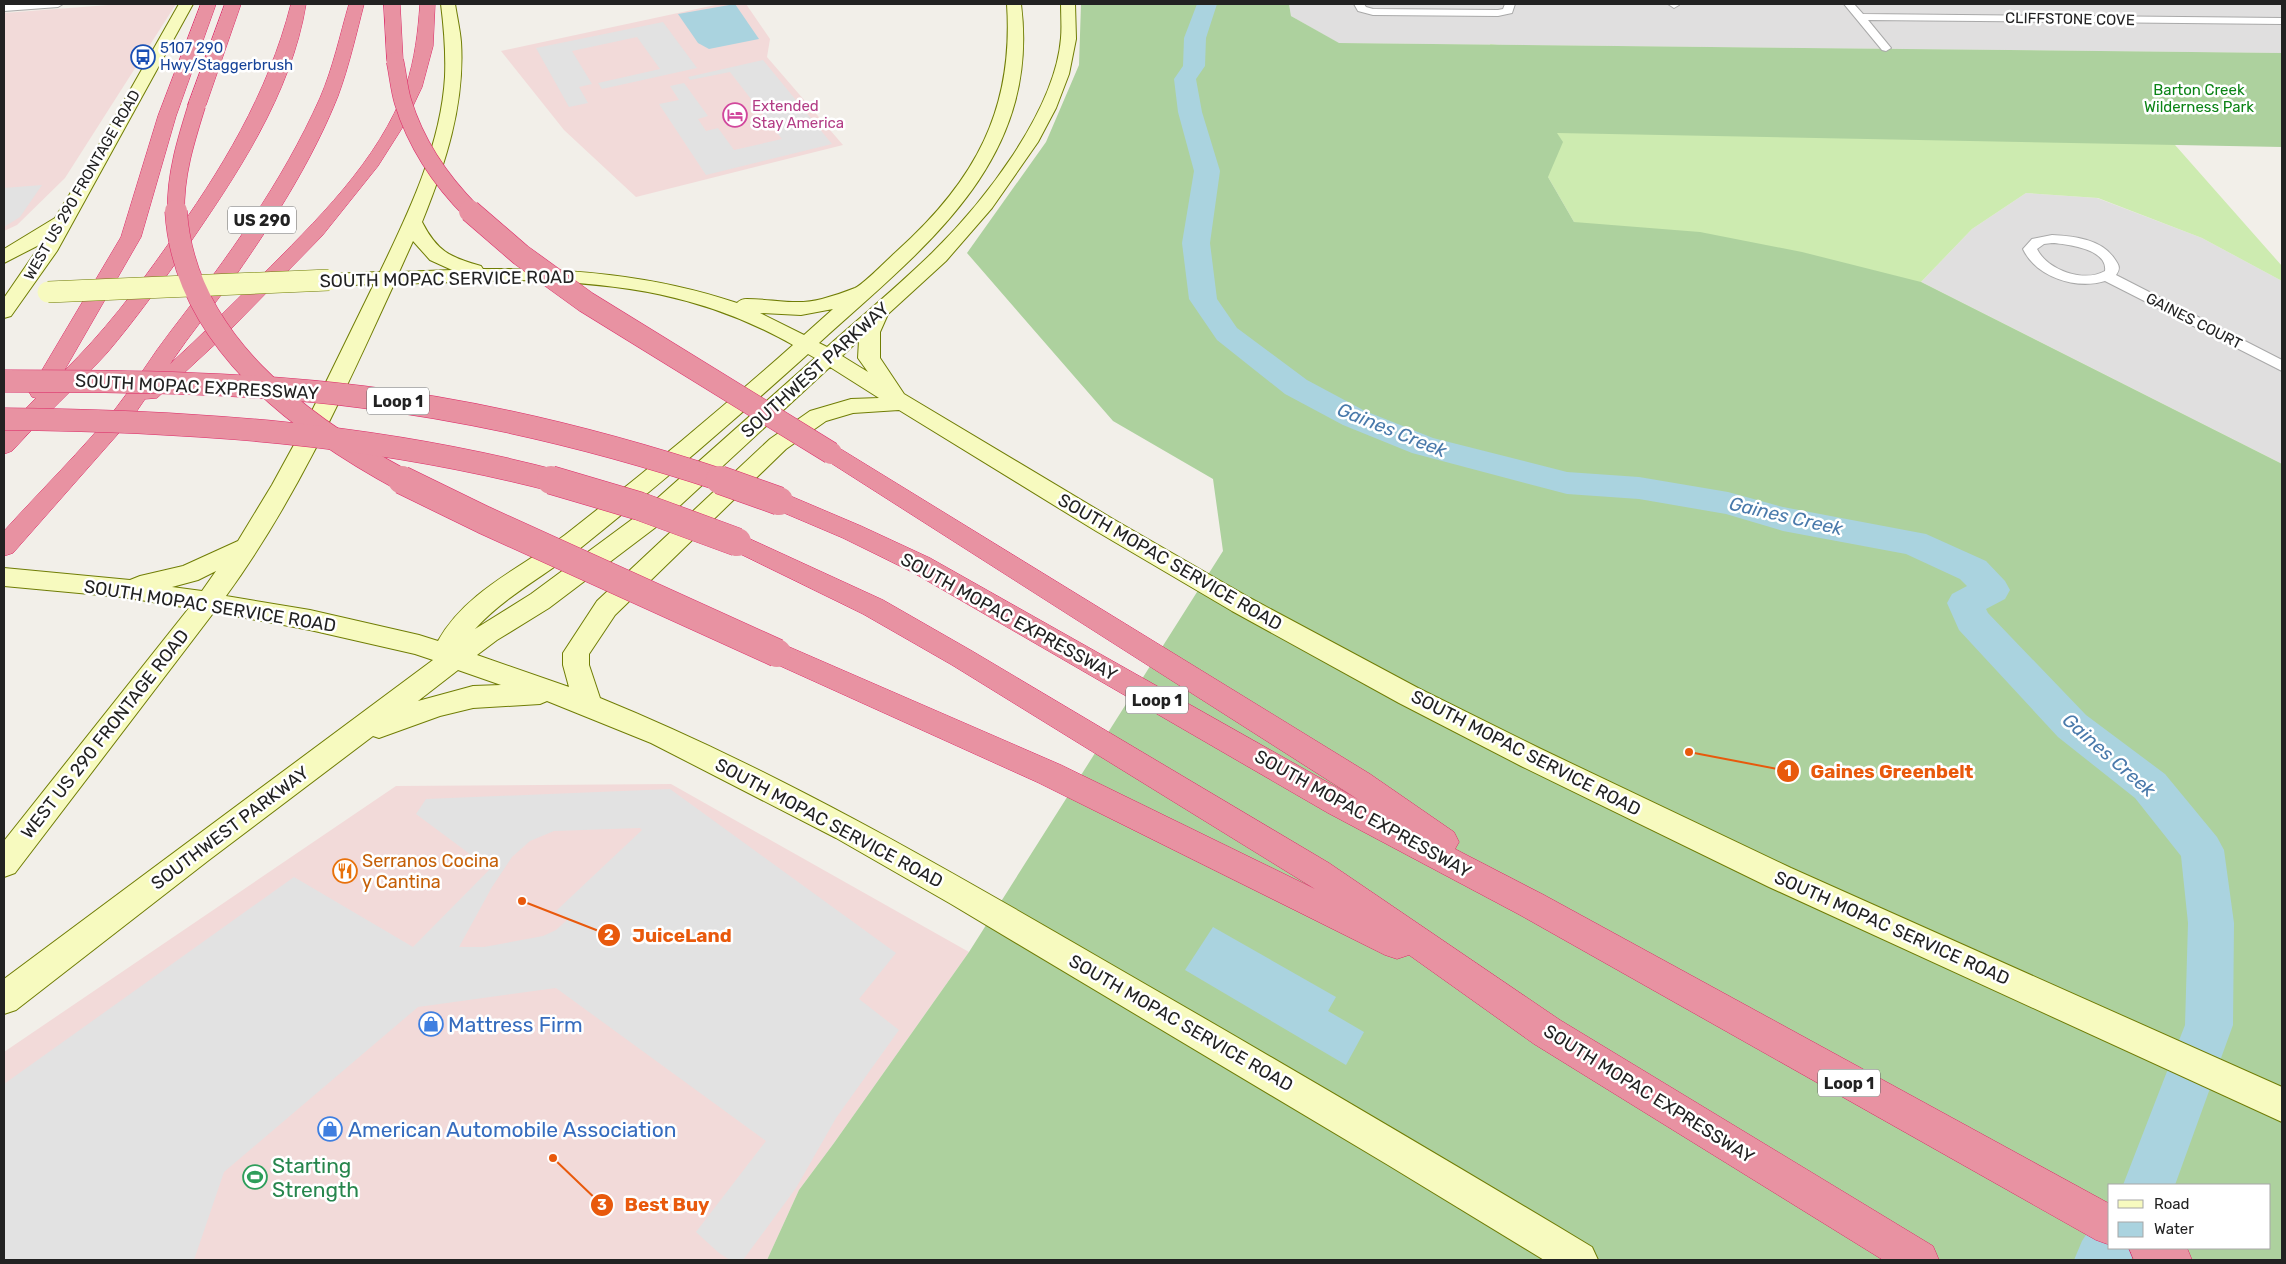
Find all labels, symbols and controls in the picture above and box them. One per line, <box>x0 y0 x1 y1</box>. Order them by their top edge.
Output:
street label: CLIFFSTONE COVE <box>2005 9 2135 29</box>
place label: 5107 290 Hwy/Staggerbrush <box>160 39 293 74</box>
bus stop icon: 5107 290 Hwy/Staggerbrush <box>130 44 156 70</box>
park label: Barton Creek Wilderness Park <box>2144 81 2254 116</box>
street label: WEST US 290 FRONTAGE ROAD <box>20 87 144 283</box>
place label: Extended Stay America <box>752 97 844 132</box>
hotel icon: Extended Stay America <box>722 102 748 128</box>
road number: US 290 <box>228 206 296 234</box>
street label: SOUTH MOPAC SERVICE ROAD <box>319 266 575 292</box>
street label: GAINES COURT <box>2143 289 2245 353</box>
street label: SOUTHWEST PARKWAY <box>736 297 894 442</box>
street label: SOUTH MOPAC EXPRESSWAY <box>74 370 320 404</box>
road number: Loop 1 <box>367 388 429 414</box>
water label: Gaines Creek <box>1334 398 1450 462</box>
street label: SOUTH MOPAC SERVICE ROAD <box>1054 489 1286 635</box>
water label: Gaines Creek <box>1727 492 1845 540</box>
street label: SOUTH MOPAC EXPRESSWAY <box>897 548 1121 686</box>
street label: SOUTH MOPAC SERVICE ROAD <box>82 575 338 637</box>
street label: WEST US 290 FRONTAGE ROAD <box>16 625 194 843</box>
street label: SOUTH MOPAC SERVICE ROAD <box>1407 685 1645 821</box>
road number: Loop 1 <box>1126 686 1188 714</box>
water label: Gaines Creek <box>2058 708 2160 802</box>
street label: SOUTH MOPAC EXPRESSWAY <box>1251 745 1475 883</box>
street label: SOUTH MOPAC SERVICE ROAD <box>711 753 947 893</box>
callout: Gaines Greenbelt <box>1775 754 1983 788</box>
text: Gaines Greenbelt <box>1811 760 1974 783</box>
street label: SOUTHWEST PARKWAY <box>147 761 314 895</box>
text: 1 <box>1784 762 1792 780</box>
place label: Serranos Cocina y Cantina <box>362 850 499 893</box>
restaurant icon: Serranos Cocina y Cantina <box>332 858 358 884</box>
street label: SOUTH MOPAC SERVICE ROAD <box>1771 866 2013 990</box>
callout: JuiceLand <box>597 918 741 952</box>
text: JuiceLand <box>632 924 732 947</box>
text: 2 <box>604 926 614 944</box>
street label: SOUTH MOPAC SERVICE ROAD <box>1065 950 1297 1096</box>
shop icon: Mattress Firm <box>418 1011 444 1037</box>
place label: Mattress Firm <box>448 1012 583 1037</box>
street label: SOUTH MOPAC EXPRESSWAY <box>1540 1020 1759 1168</box>
road number: Loop 1 <box>1818 1070 1880 1096</box>
shop icon: American Automobile Association <box>317 1116 343 1142</box>
place label: American Automobile Association <box>348 1117 676 1142</box>
place label: Starting Strength <box>272 1153 359 1202</box>
sports icon: Starting Strength <box>242 1164 268 1190</box>
legend <box>2108 1184 2271 1249</box>
callout: Best Buy <box>589 1188 719 1222</box>
text: Best Buy <box>625 1193 710 1216</box>
text: Road <box>2154 1195 2190 1213</box>
text: 3 <box>597 1196 607 1214</box>
text: Water <box>2154 1220 2194 1238</box>

